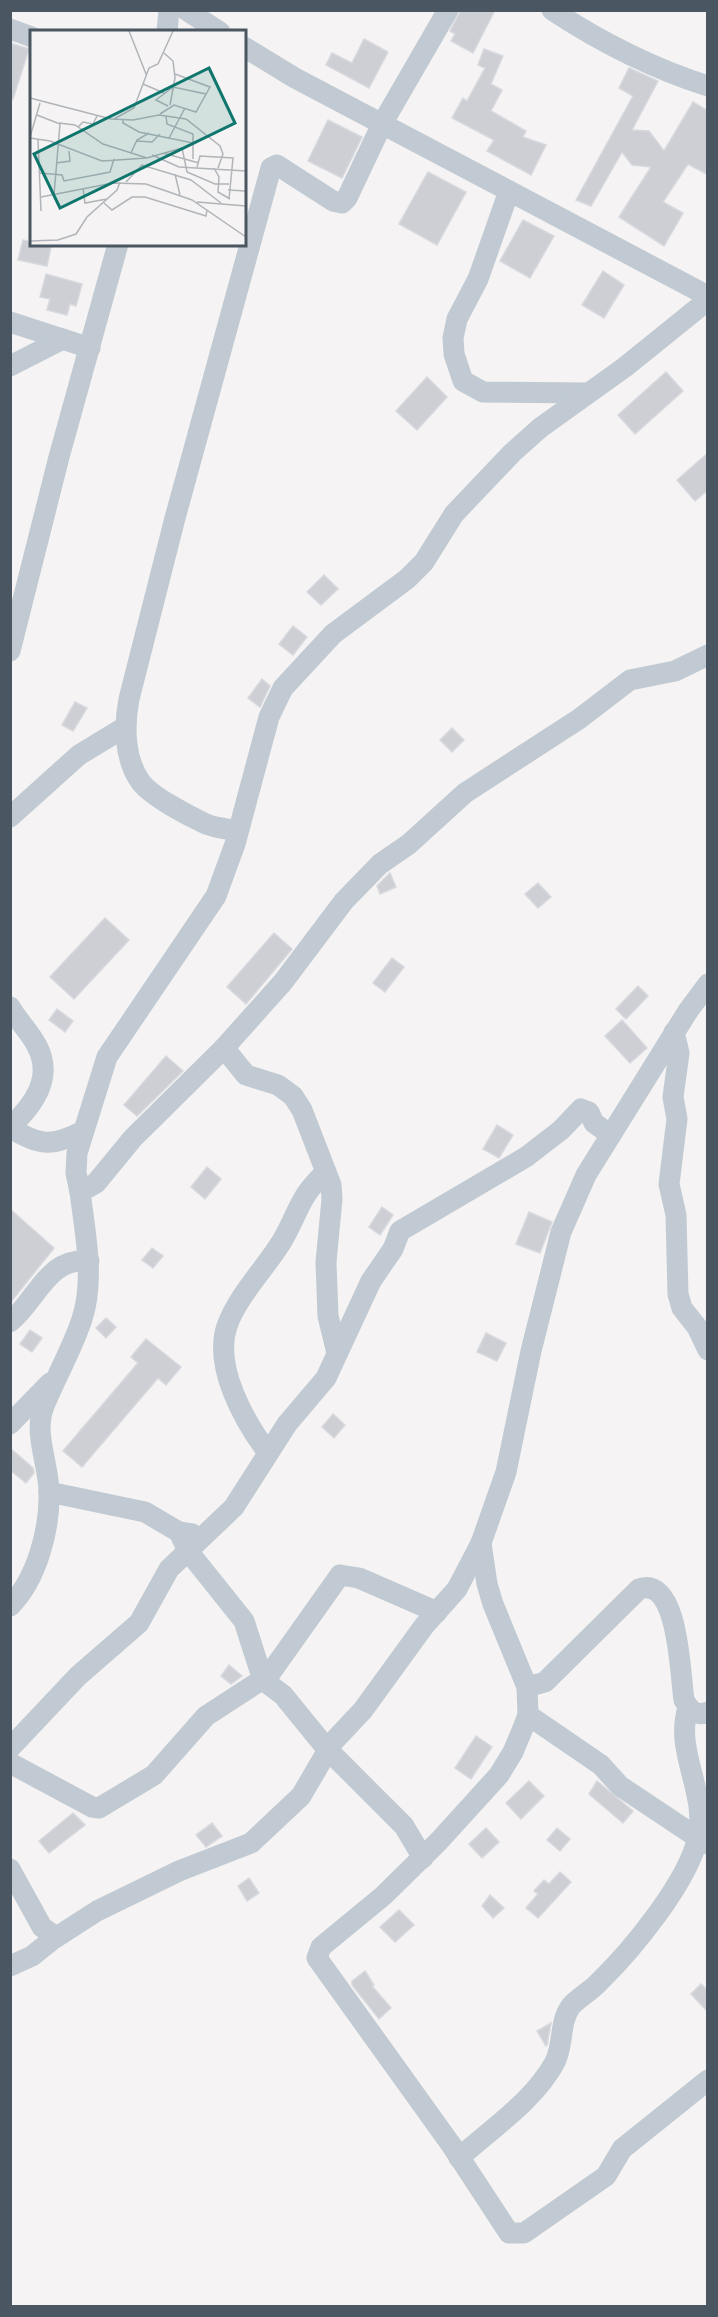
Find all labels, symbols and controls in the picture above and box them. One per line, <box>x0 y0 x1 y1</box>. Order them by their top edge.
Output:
inset map <box>30 30 246 246</box>

